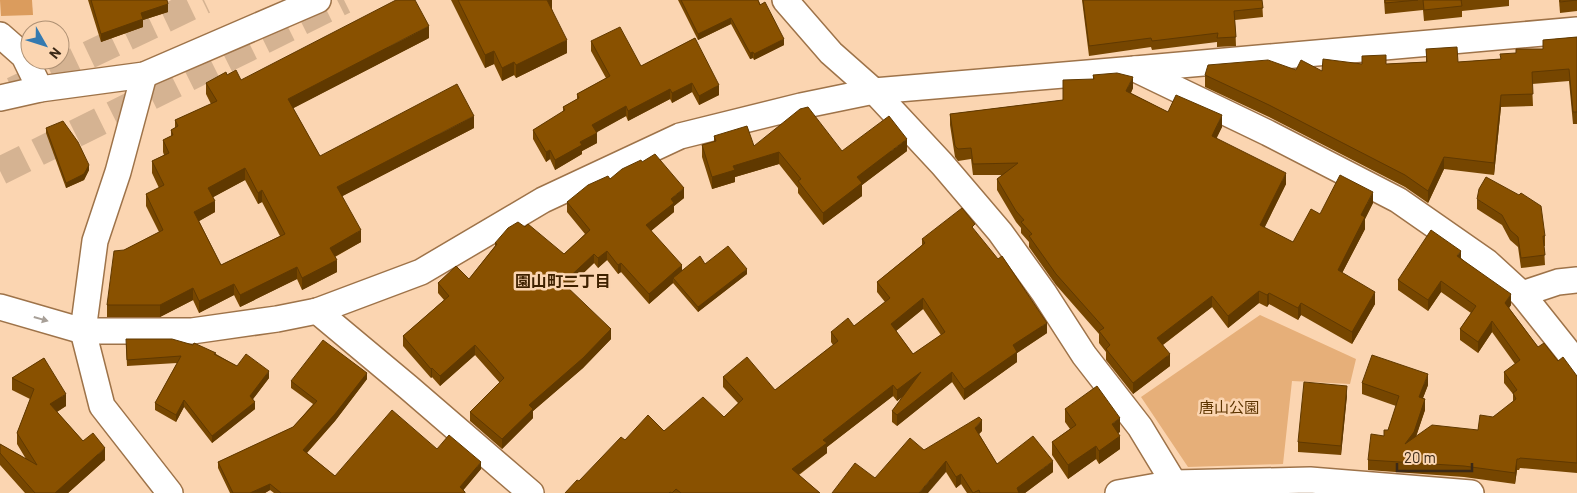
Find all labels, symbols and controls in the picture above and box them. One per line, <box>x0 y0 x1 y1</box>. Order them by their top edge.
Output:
north arrow <box>20 20 70 70</box>
text: N <box>46 45 65 62</box>
district label: 園山町二丁目 <box>515 271 611 290</box>
one-way arrow <box>34 315 49 323</box>
park label: 唐山公園 <box>1199 398 1259 416</box>
scale bar <box>1397 440 1472 472</box>
text: 20 m <box>1404 448 1436 466</box>

